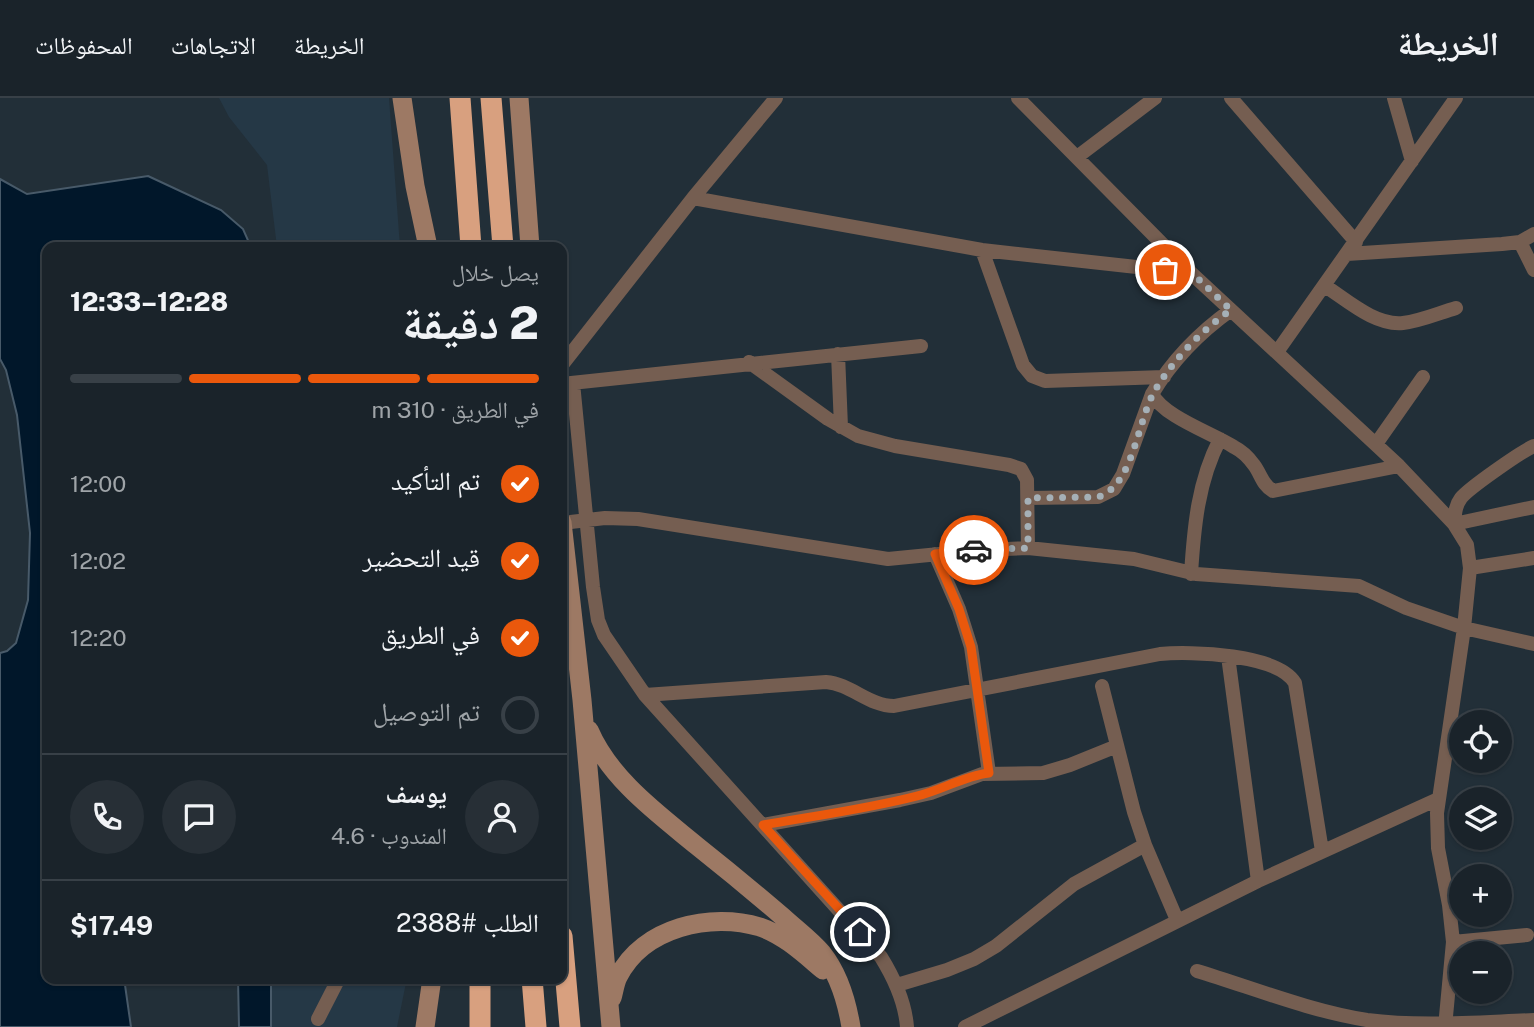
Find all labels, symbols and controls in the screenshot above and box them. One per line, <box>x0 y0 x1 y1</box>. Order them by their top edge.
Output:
text: الخريطة <box>1398 24 1499 62</box>
text: المحفوظات <box>35 31 133 59</box>
text: الاتجاهات <box>171 31 256 59</box>
text: الخريطة <box>294 31 365 59</box>
pin <box>1135 240 1195 300</box>
icon: bag <box>1146 251 1184 289</box>
text: يصل خلال <box>452 259 539 286</box>
text: 12:28–12:33 <box>70 286 228 317</box>
text: 2 دقيقة <box>402 295 539 349</box>
text: في الطريق · 310 m <box>371 396 539 423</box>
text: تم التأكيد <box>391 465 480 496</box>
icon: check <box>501 465 539 503</box>
text: 12:00 <box>70 470 126 497</box>
courier <box>939 515 1009 585</box>
icon: car <box>955 531 993 569</box>
text: قيد التحضير <box>363 542 480 573</box>
icon: check <box>501 542 539 580</box>
text: 12:02 <box>70 547 126 574</box>
text: في الطريق <box>381 619 480 650</box>
icon: check <box>501 619 539 657</box>
text: 12:20 <box>70 624 127 651</box>
text: تم التوصيل <box>373 696 480 727</box>
map controls <box>1449 710 1512 1004</box>
button: locate <box>1449 710 1512 773</box>
text: يوسف <box>386 778 447 809</box>
button: phone <box>70 780 144 854</box>
button: chat <box>162 780 236 854</box>
button: person <box>465 780 539 854</box>
button: layers <box>1449 787 1512 850</box>
text: المندوب · 4.6 <box>331 822 447 849</box>
button: + <box>1449 864 1512 927</box>
pin <box>830 902 890 962</box>
text: الطلب #2388 <box>396 907 539 938</box>
text: $17.49 <box>70 910 153 941</box>
icon: home <box>841 913 879 951</box>
button: − <box>1449 941 1512 1004</box>

